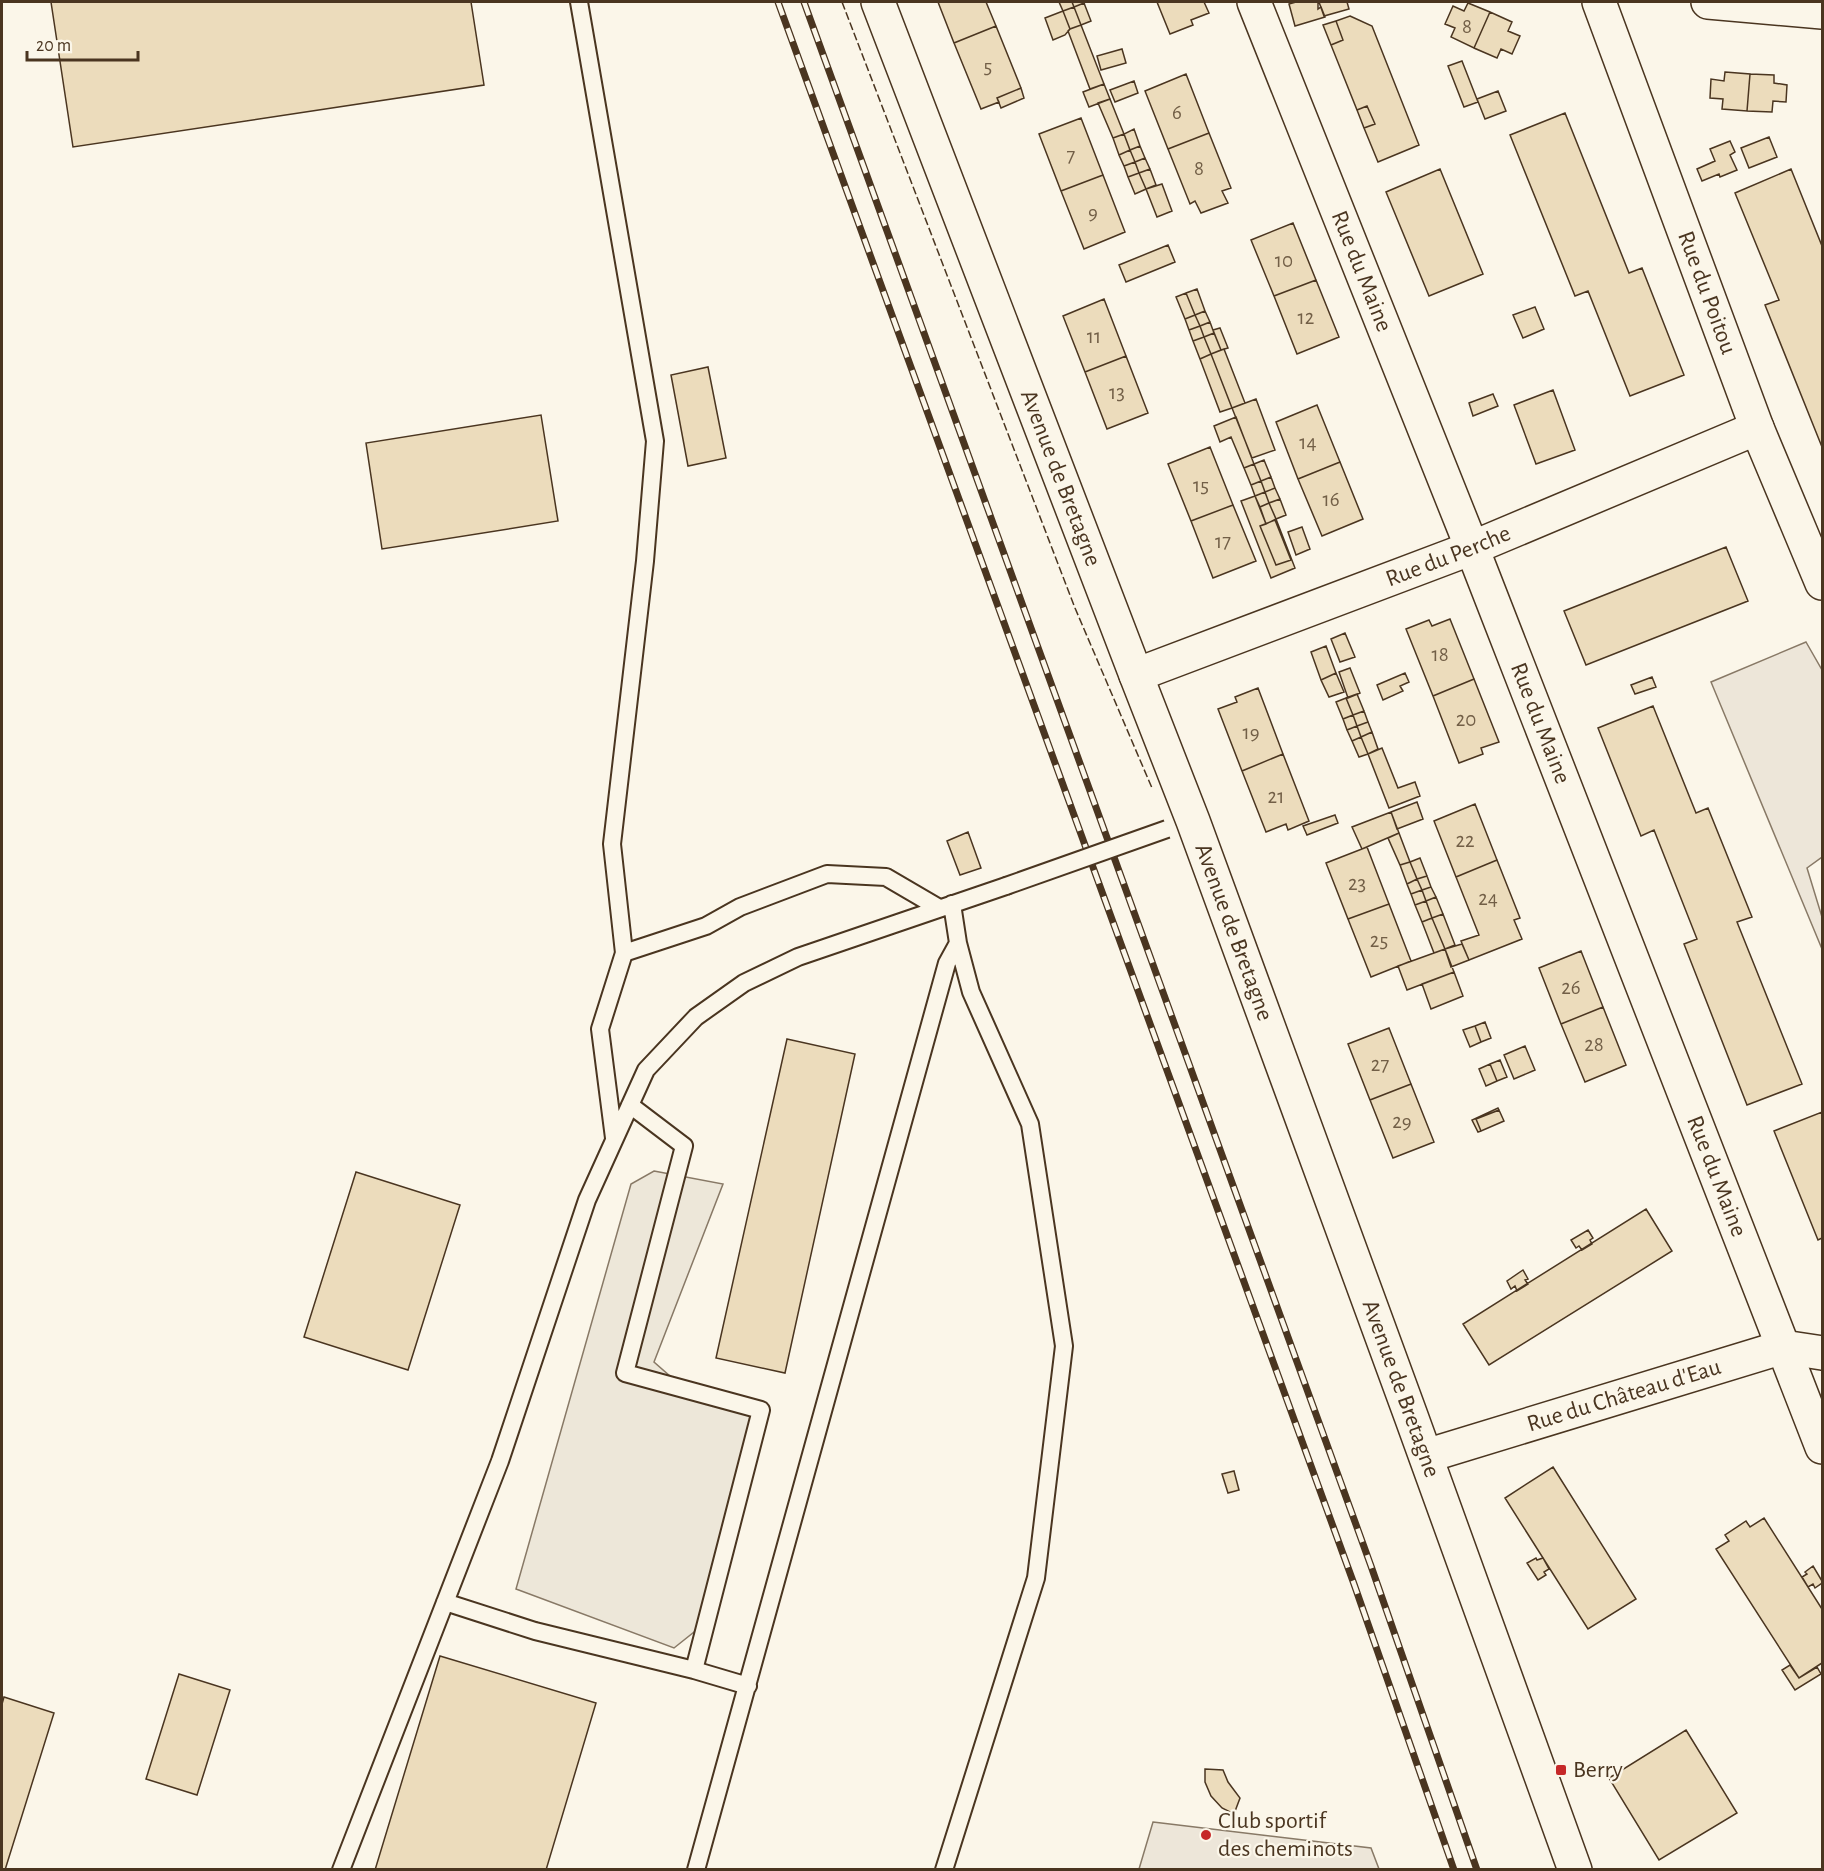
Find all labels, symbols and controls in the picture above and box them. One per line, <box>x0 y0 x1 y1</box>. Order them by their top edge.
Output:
house number: 8 <box>1462 16 1472 37</box>
scale bar <box>27 24 138 62</box>
text: 20 m <box>36 37 71 55</box>
house number: 5 <box>984 56 992 77</box>
house number: 6 <box>1172 102 1182 123</box>
house number: 7 <box>1067 145 1076 166</box>
house number: 8 <box>1194 158 1204 179</box>
house number: 9 <box>1088 202 1098 223</box>
street label: Rue du Maine <box>1327 208 1396 335</box>
street label: Rue du Poitou <box>1673 228 1741 357</box>
house number: 10 <box>1275 250 1293 271</box>
house number: 12 <box>1298 307 1314 328</box>
house number: 11 <box>1087 326 1101 347</box>
house number: 13 <box>1109 382 1125 403</box>
street label: Avenue de Bretagne <box>1016 387 1105 570</box>
house number: 14 <box>1299 432 1317 453</box>
house number: 15 <box>1193 475 1209 496</box>
house number: 16 <box>1322 489 1340 510</box>
street label: Rue du Perche <box>1383 521 1514 591</box>
house number: 17 <box>1215 531 1231 552</box>
house number: 18 <box>1431 644 1449 665</box>
street label: Rue du Maine <box>1506 659 1575 787</box>
house number: 20 <box>1456 709 1476 730</box>
house number: 19 <box>1242 722 1260 743</box>
house number: 21 <box>1268 786 1284 807</box>
house number: 22 <box>1455 830 1475 851</box>
street label: Avenue de Bretagne <box>1190 840 1277 1024</box>
house number: 23 <box>1348 873 1366 894</box>
house number: 24 <box>1478 888 1498 909</box>
house number: 25 <box>1370 930 1388 951</box>
house number: 26 <box>1561 977 1581 998</box>
house number: 28 <box>1584 1034 1604 1055</box>
house number: 27 <box>1371 1054 1389 1075</box>
house number: 29 <box>1392 1111 1412 1132</box>
street label: Rue du Maine <box>1682 1112 1751 1240</box>
street label: Avenue de Bretagne <box>1358 1297 1444 1481</box>
street label: Rue du Château d'Eau <box>1524 1355 1724 1436</box>
place label: Berry <box>1573 1758 1623 1782</box>
marker: Berry <box>1554 1763 1568 1777</box>
place label: Club sportif des cheminots <box>1218 1809 1353 1861</box>
marker: Club sportif des cheminots <box>1199 1828 1213 1842</box>

